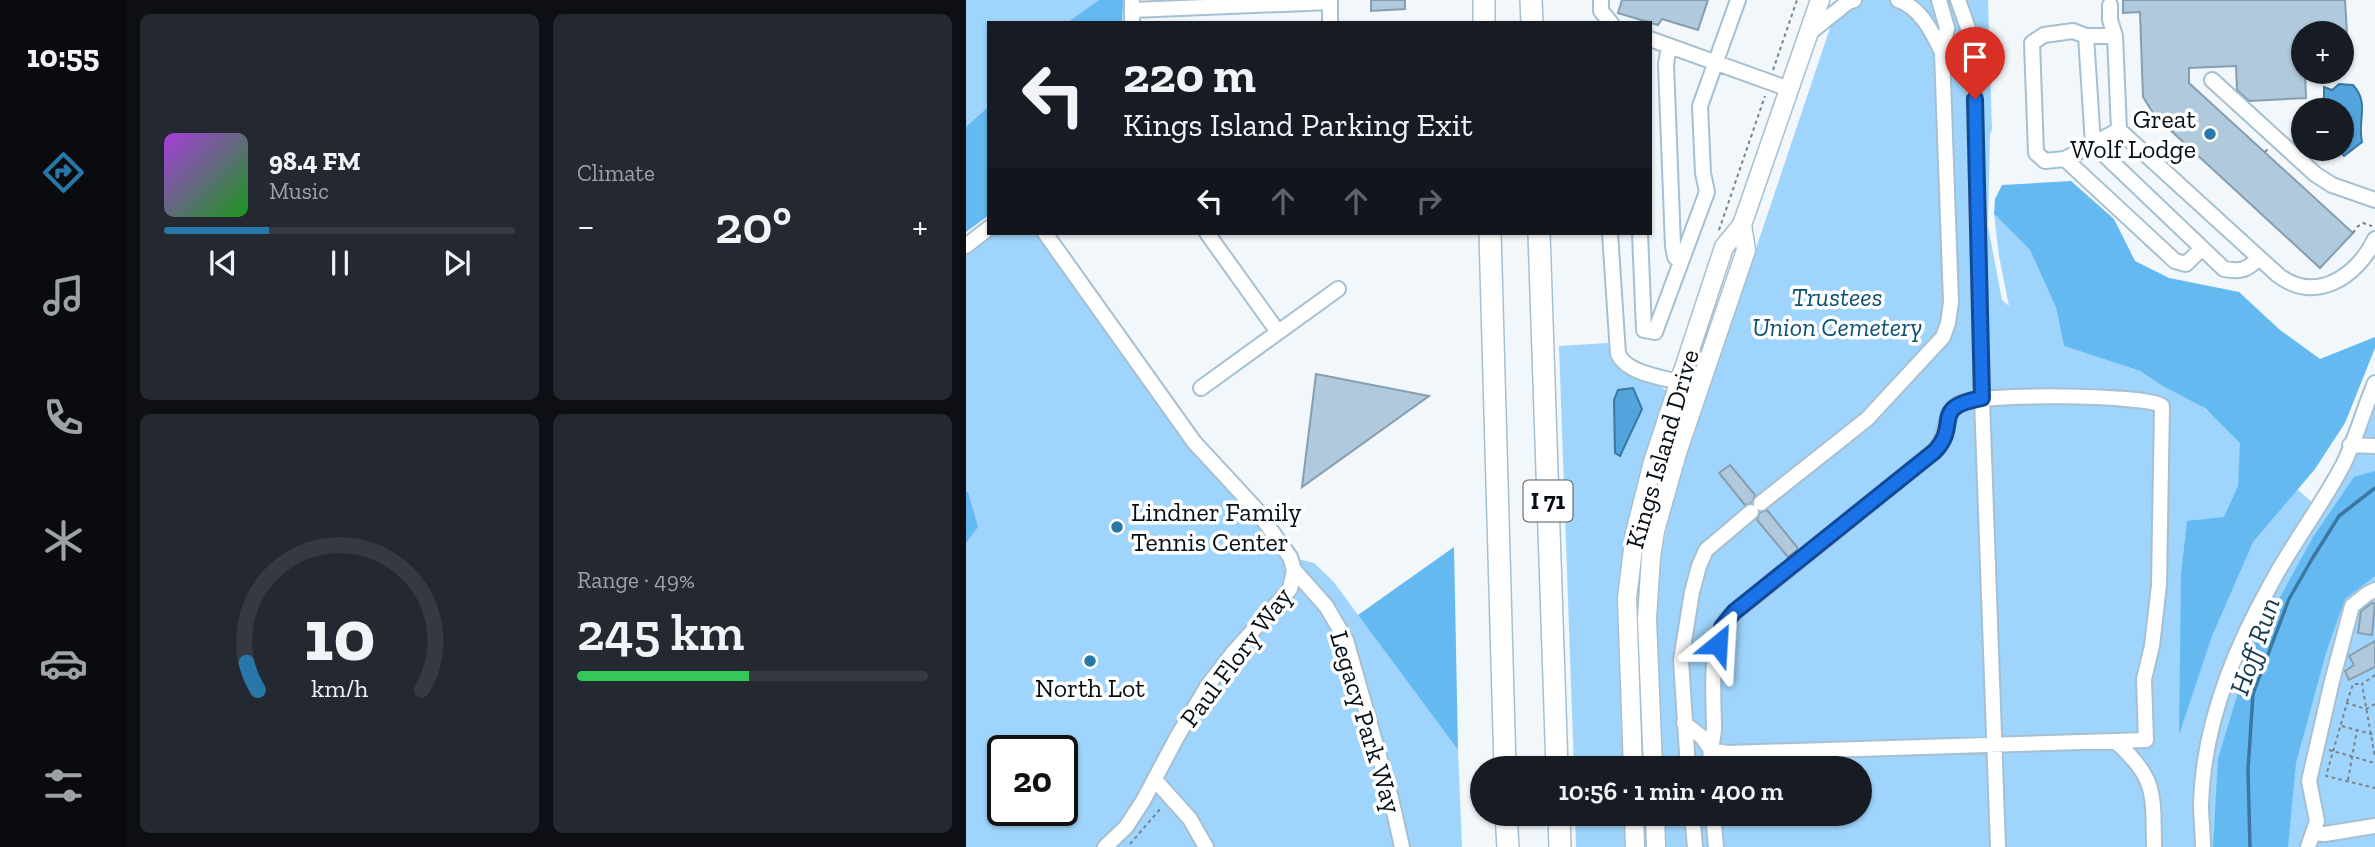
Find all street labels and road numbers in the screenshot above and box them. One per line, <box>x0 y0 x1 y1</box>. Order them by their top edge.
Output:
street label: Kings Island Drive <box>1618 346 1706 552</box>
road number: I 71 <box>1524 480 1572 522</box>
street label: Paul Flory Way <box>1173 580 1299 733</box>
street label: Legacy Park Way <box>1323 627 1409 818</box>

